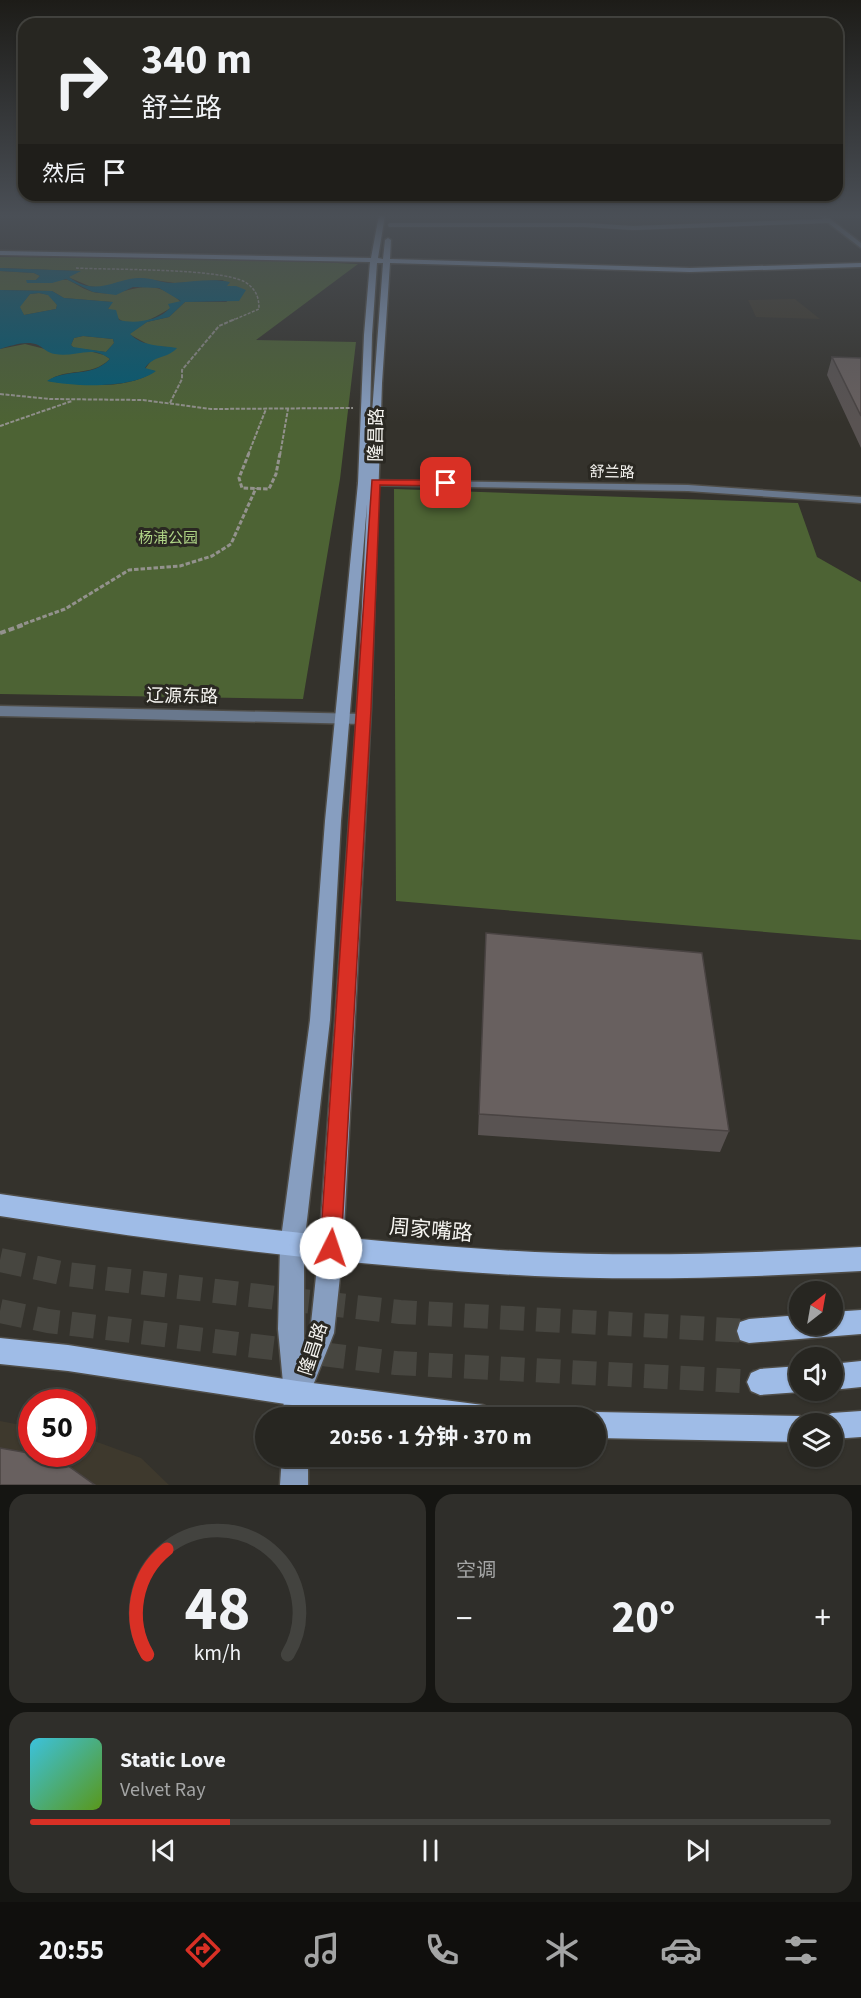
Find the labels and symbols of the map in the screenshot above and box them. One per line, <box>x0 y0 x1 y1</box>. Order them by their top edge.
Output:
street label: 隆昌路 <box>364 408 389 462</box>
pin <box>420 457 471 508</box>
street label: 舒兰路 <box>589 462 635 483</box>
park label: 杨浦公园 <box>138 528 198 549</box>
street label: 辽源东路 <box>146 683 218 710</box>
street label: 周家嘴路 <box>388 1211 474 1249</box>
position arrow <box>299 1216 363 1280</box>
north arrow <box>789 1281 843 1335</box>
street label: 隆昌路 <box>293 1320 334 1379</box>
speed limit sign: 50 <box>18 1389 96 1467</box>

